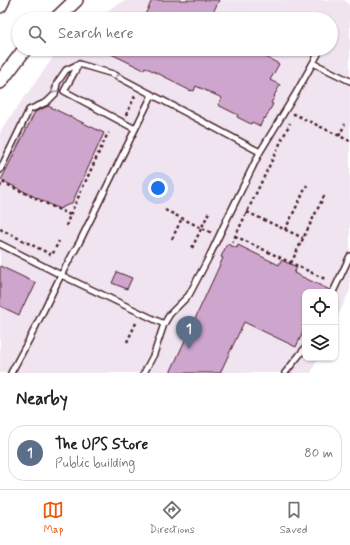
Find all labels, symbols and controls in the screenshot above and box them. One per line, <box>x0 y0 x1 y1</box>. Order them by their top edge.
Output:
search box <box>12 12 338 56</box>
icon: search <box>26 23 48 45</box>
text: Search here <box>58 24 134 44</box>
one-way arrow <box>114 74 122 82</box>
one-way arrow <box>51 87 59 94</box>
your location <box>148 178 168 198</box>
map controls <box>302 289 338 361</box>
button: locate <box>302 289 338 325</box>
pin: 1 <box>176 316 202 349</box>
button: layers <box>302 325 338 361</box>
text: Nearby <box>16 388 68 410</box>
text: The UPS Store <box>55 435 148 455</box>
text: 1 <box>27 445 33 462</box>
text: 80 m <box>304 445 333 462</box>
text: Public building <box>55 455 135 472</box>
tab: Map <box>42 499 64 537</box>
tab: Directions <box>149 499 195 537</box>
tab: Saved <box>280 499 307 537</box>

